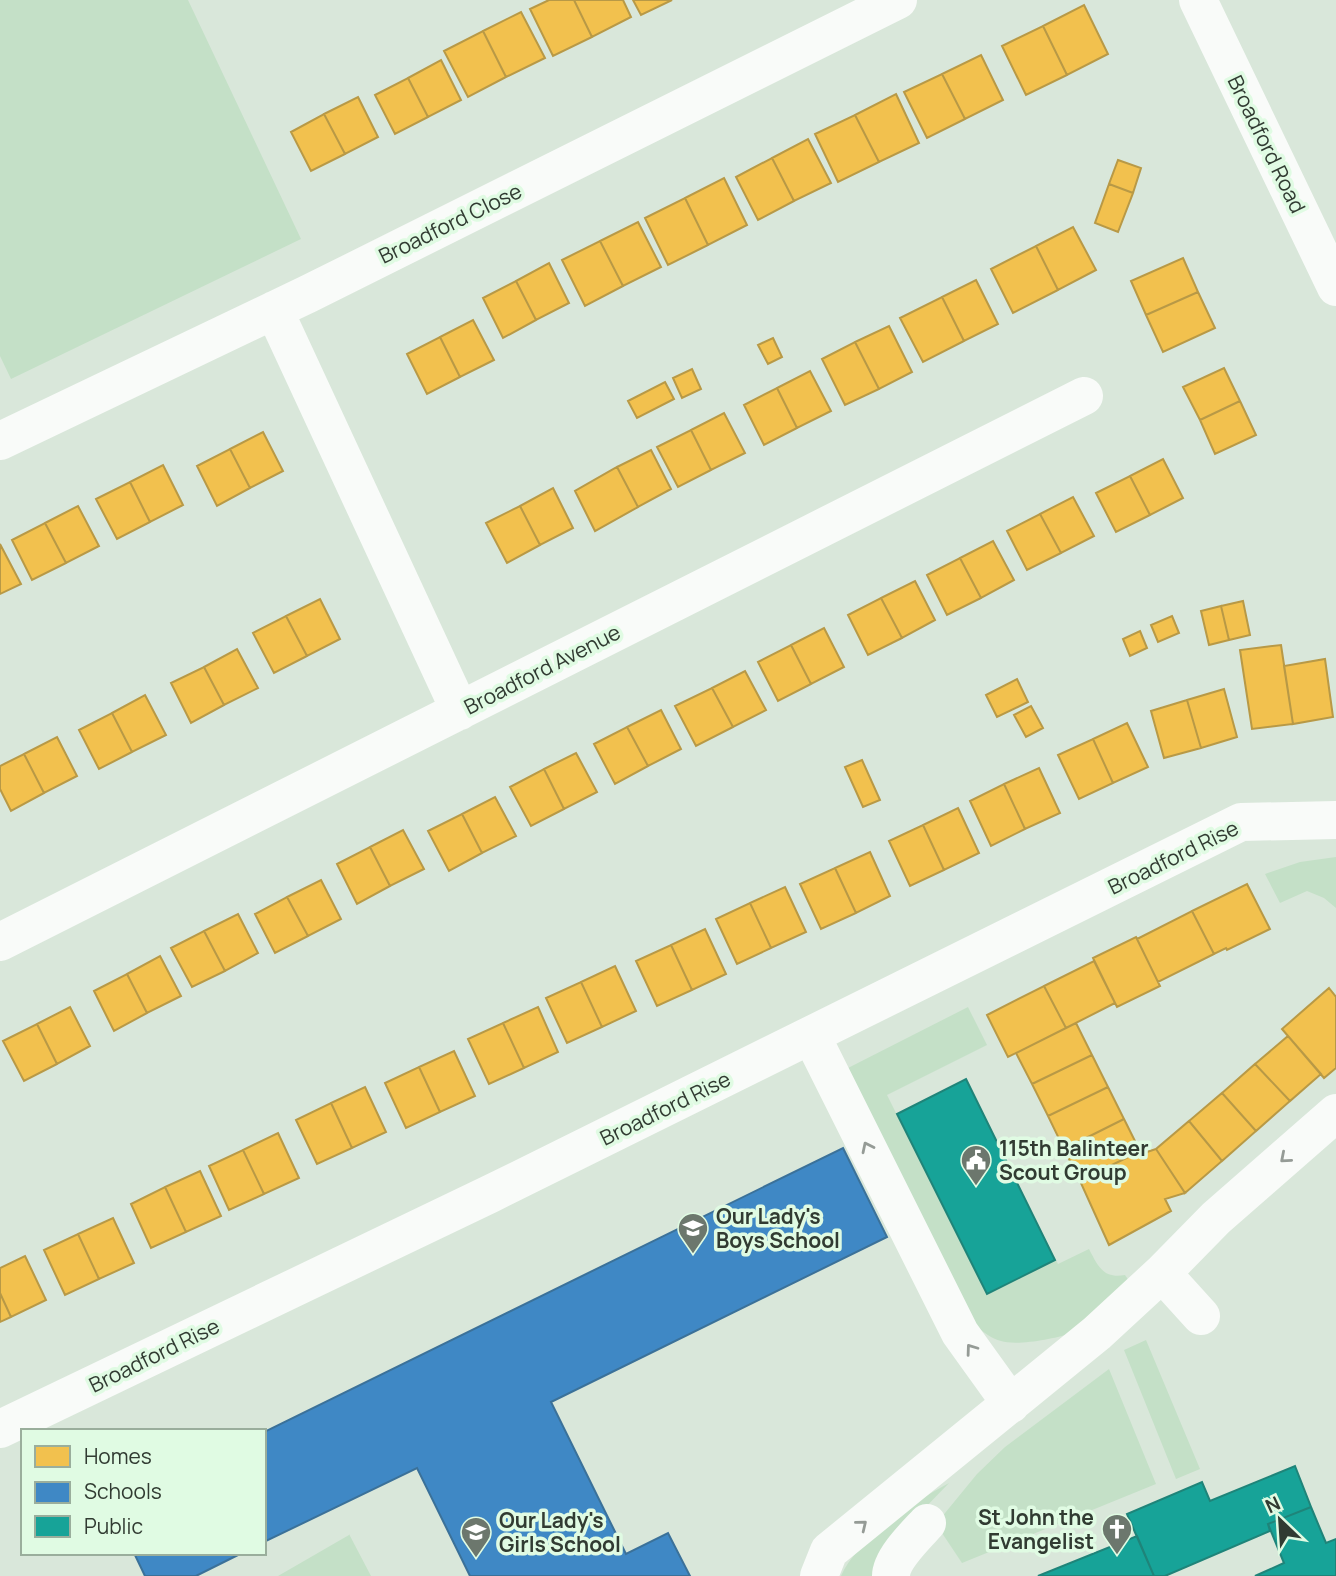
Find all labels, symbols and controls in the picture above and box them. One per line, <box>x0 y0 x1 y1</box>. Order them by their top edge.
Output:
street label: Broadford Road <box>1222 70 1312 218</box>
street label: Broadford Close <box>374 176 526 270</box>
street label: Broadford Avenue <box>459 617 625 721</box>
street label: Broadford Rise <box>1103 813 1243 901</box>
street label: Broadford Rise <box>595 1064 735 1152</box>
place label: 115th Balinteer Scout Group <box>999 1134 1149 1186</box>
one-way arrow <box>862 1142 876 1154</box>
public building icon: 115th Balinteer Scout Group <box>959 1143 993 1187</box>
one-way arrow <box>1280 1150 1293 1162</box>
place label: Our Lady's Boys School <box>716 1202 840 1254</box>
school or university icon: Our Lady's Boys School <box>676 1211 710 1255</box>
street label: Broadford Rise <box>84 1311 224 1399</box>
one-way arrow <box>967 1344 979 1357</box>
legend <box>21 1429 266 1555</box>
text: Homes <box>84 1442 152 1470</box>
text: Schools <box>84 1477 162 1505</box>
north arrow <box>1245 1485 1315 1555</box>
text: N <box>1261 1490 1284 1519</box>
place label: St John the Evangelist <box>978 1503 1094 1555</box>
place label: Our Lady's Girls School <box>499 1506 621 1558</box>
text: Public <box>84 1512 143 1540</box>
church icon: St John the Evangelist <box>1100 1512 1134 1556</box>
school or university icon: Our Lady's Girls School <box>459 1515 493 1559</box>
one-way arrow <box>854 1521 866 1534</box>

